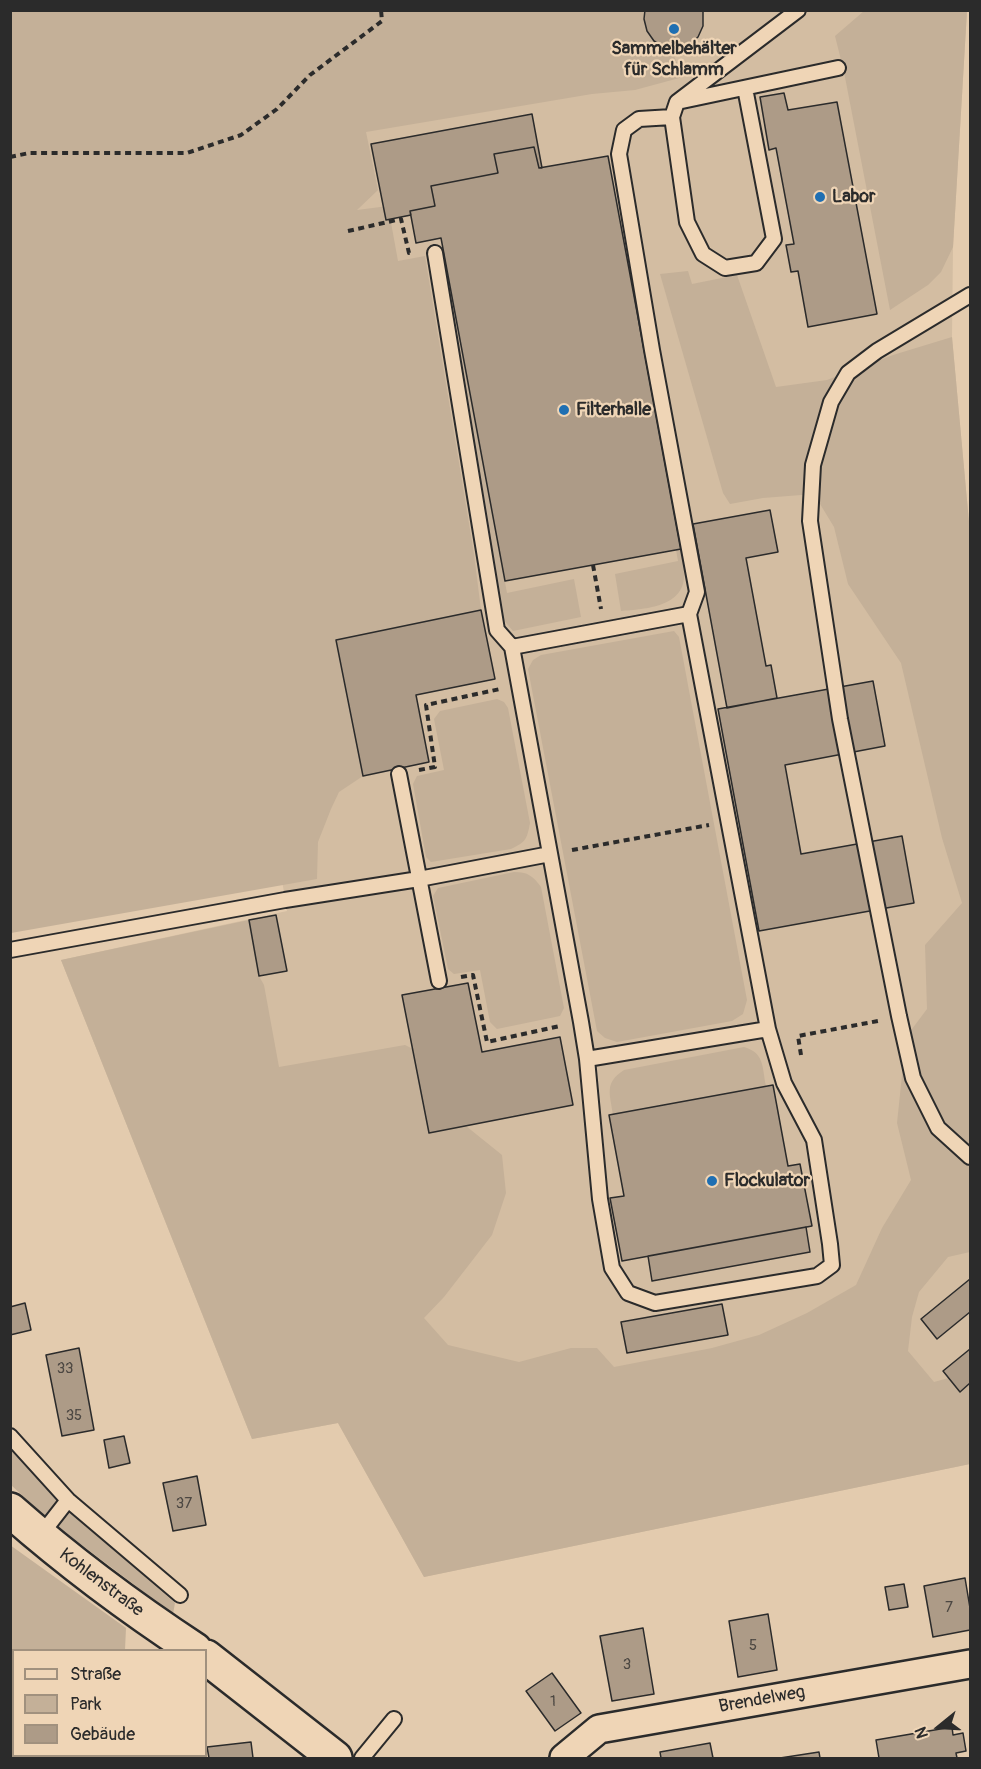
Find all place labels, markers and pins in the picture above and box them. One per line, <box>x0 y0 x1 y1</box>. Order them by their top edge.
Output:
marker: Sammelbehälter für Schlamm <box>667 22 681 36</box>
place label: Sammelbehälter für Schlamm <box>611 38 737 80</box>
place label: Labor <box>832 186 875 208</box>
marker: Labor <box>813 190 827 204</box>
place label: Filterhalle <box>576 399 651 421</box>
marker: Filterhalle <box>557 403 571 417</box>
place label: Flockulator <box>724 1170 810 1192</box>
marker: Flockulator <box>705 1174 719 1188</box>

